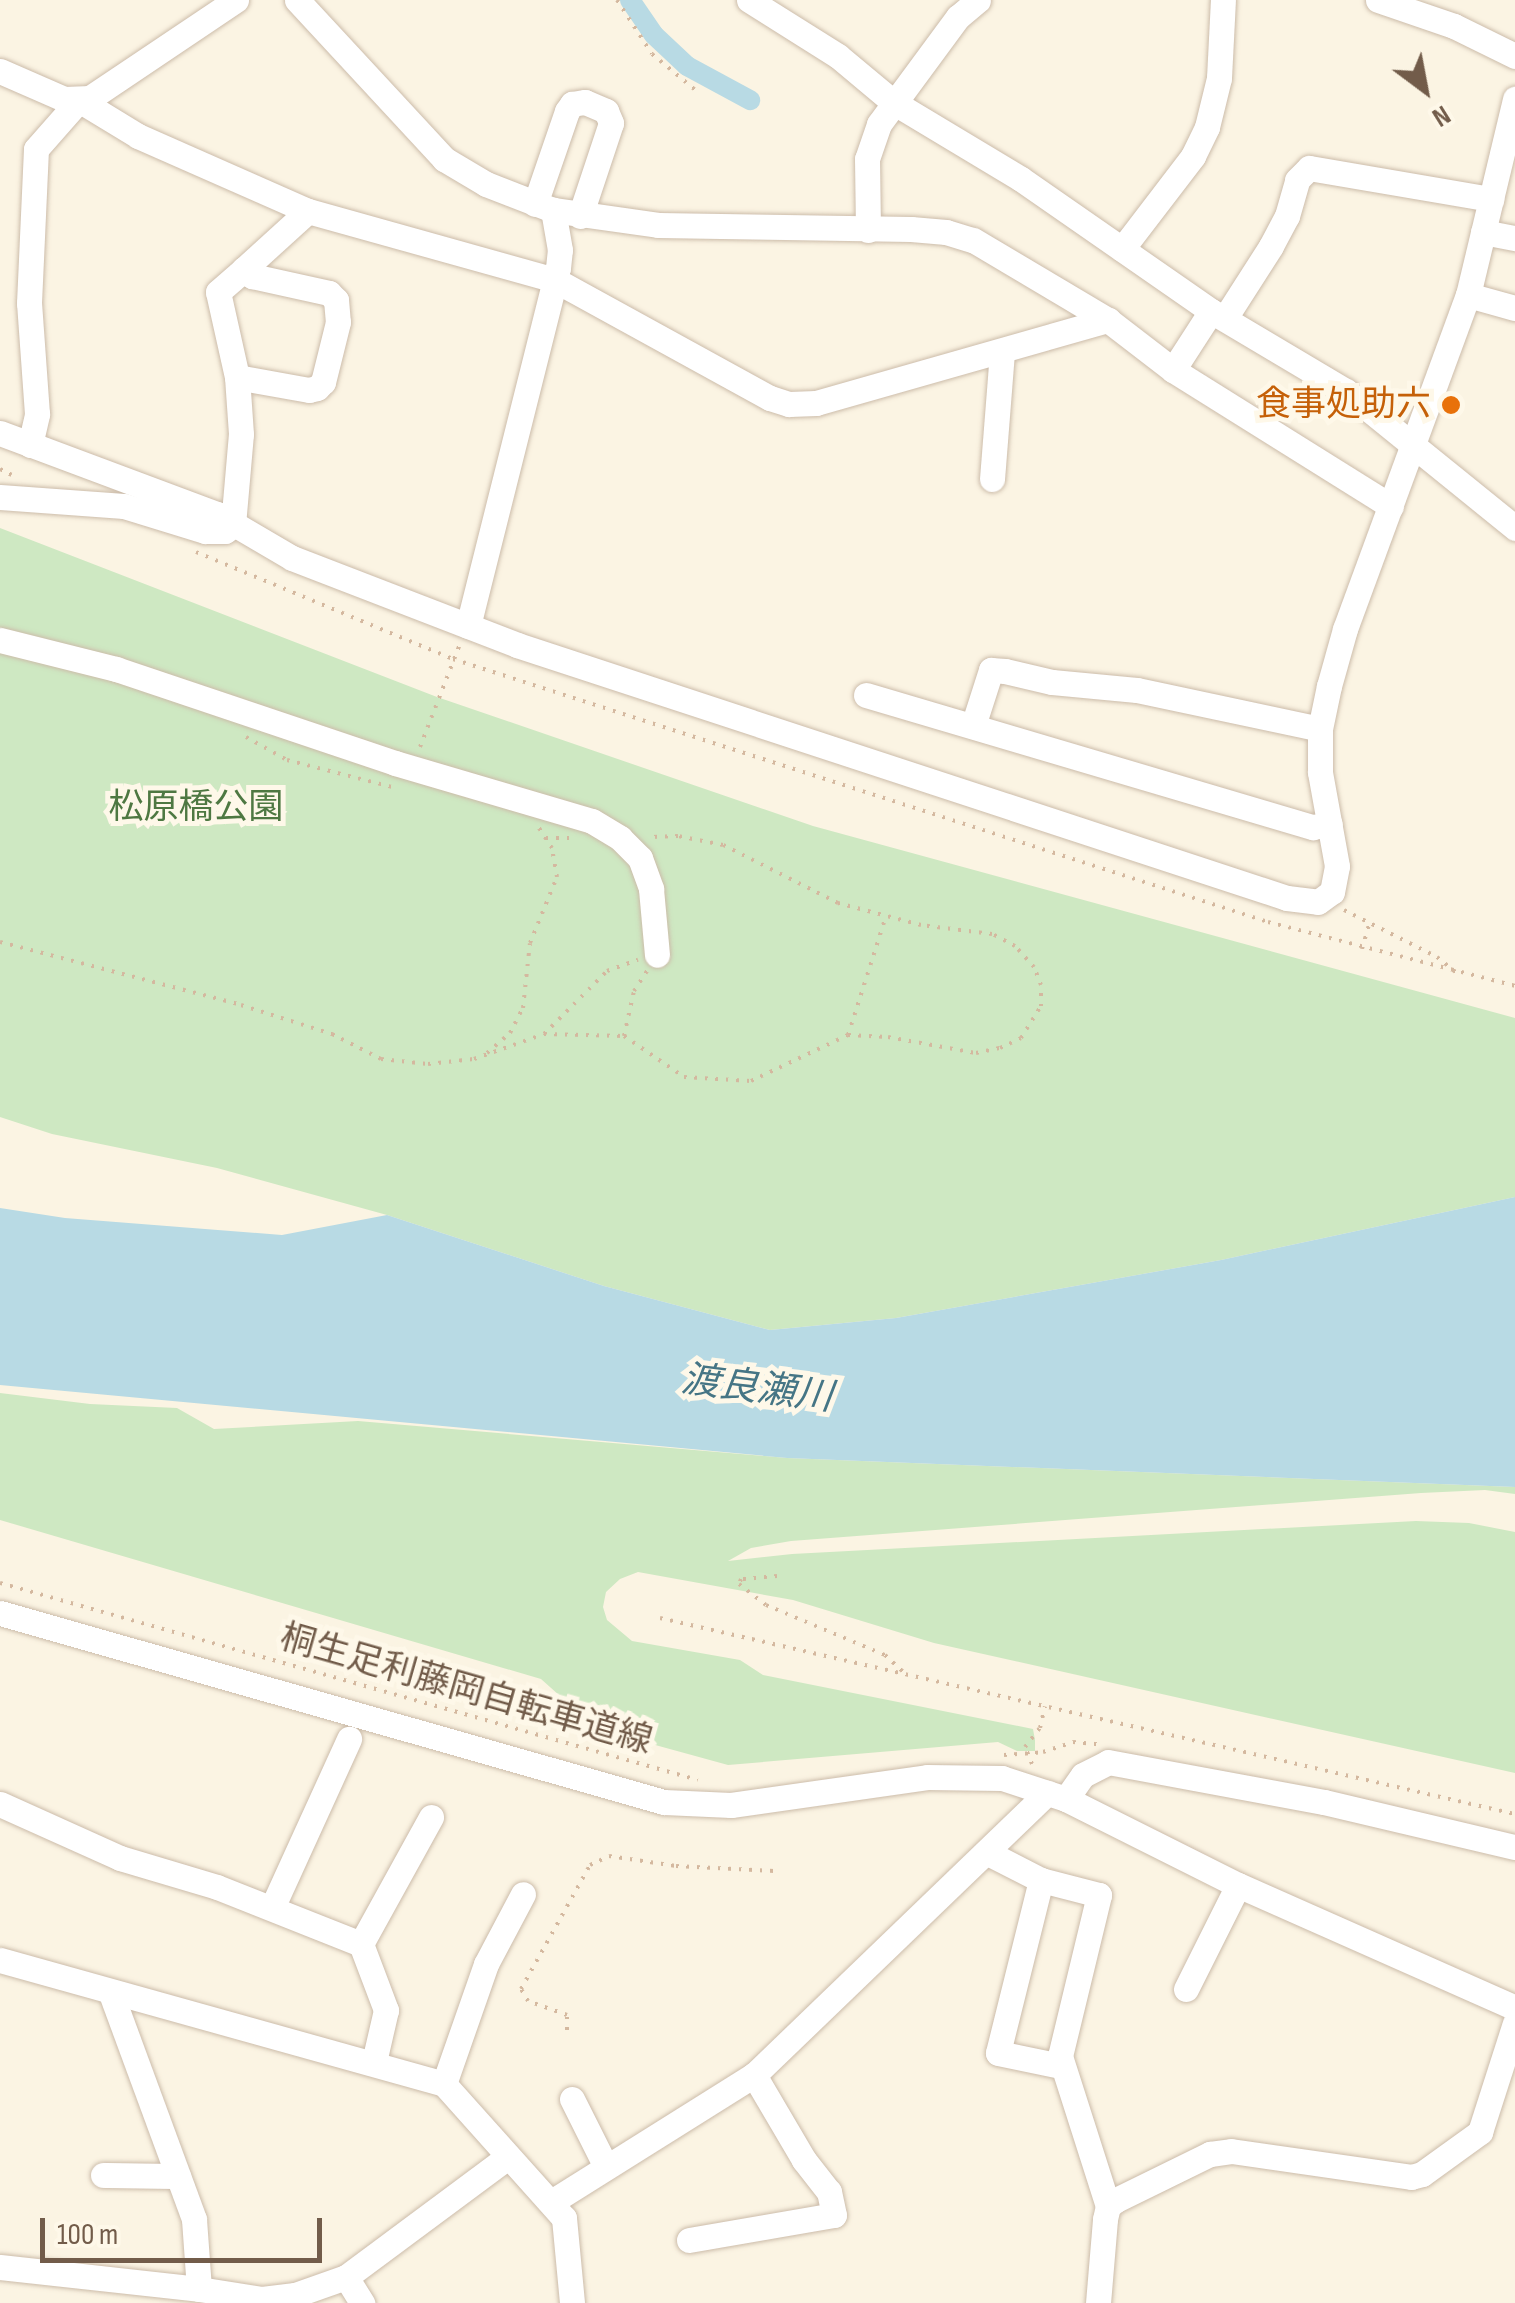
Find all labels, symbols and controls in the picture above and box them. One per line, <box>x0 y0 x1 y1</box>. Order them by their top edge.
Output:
north arrow <box>1375 40 1475 140</box>
text: N <box>1426 98 1456 134</box>
place label: 食事処助六 <box>1256 384 1431 426</box>
marker: 食事処助六 <box>1440 394 1462 416</box>
park label: 松原橋公園 <box>109 787 283 829</box>
water label: 渡良瀬川 <box>679 1357 835 1421</box>
street label: 桐生足利藤岡自転車道線 <box>275 1617 657 1763</box>
scale bar <box>45 2198 328 2260</box>
text: 100 m <box>57 2217 118 2253</box>

